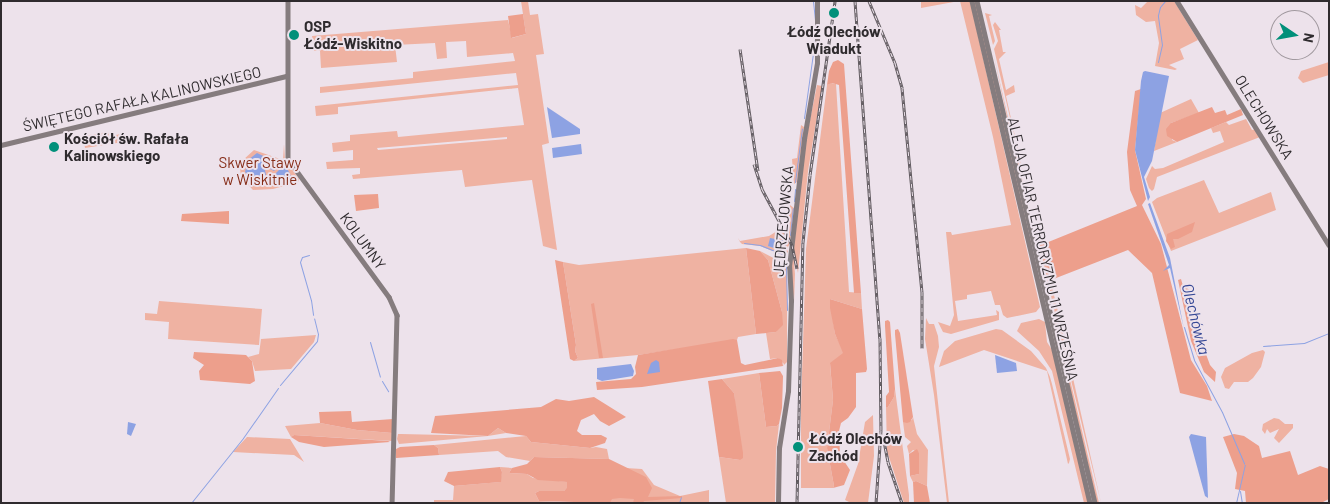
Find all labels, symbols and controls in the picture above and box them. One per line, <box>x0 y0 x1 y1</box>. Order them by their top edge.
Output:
marker: Łódź Olechów Wiadukt <box>827 6 841 20</box>
north arrow <box>1270 10 1320 60</box>
place label: OSP Łódź-Wiskitno <box>304 17 402 52</box>
place label: Łódź Olechów Wiadukt <box>787 22 881 57</box>
marker: OSP Łódź-Wiskitno <box>288 29 300 41</box>
text: N <box>1300 32 1318 44</box>
street label: ŚWIĘTEGO RAFAŁA KALINOWSKIEGO <box>21 63 263 135</box>
street label: OLECHOWSKA <box>1231 72 1297 162</box>
street label: ALEJA OFIAR TERRORYZMU 11 WRZEŚNIA <box>1004 115 1082 383</box>
place label: Kościół św. Rafała Kalinowskiego <box>64 129 189 164</box>
marker: Kościół św. Rafała Kalinowskiego <box>48 141 60 153</box>
park label: Skwer Stawy w Wiskitnie <box>219 153 301 188</box>
street label: JĘDRZEJOWSKA <box>769 165 797 277</box>
street label: KOLUMNY <box>336 209 390 273</box>
water label: Olechówka <box>1178 281 1214 357</box>
place label: Łódź Olechów Zachód <box>809 429 902 464</box>
marker: Łódź Olechów Zachód <box>791 440 805 454</box>

